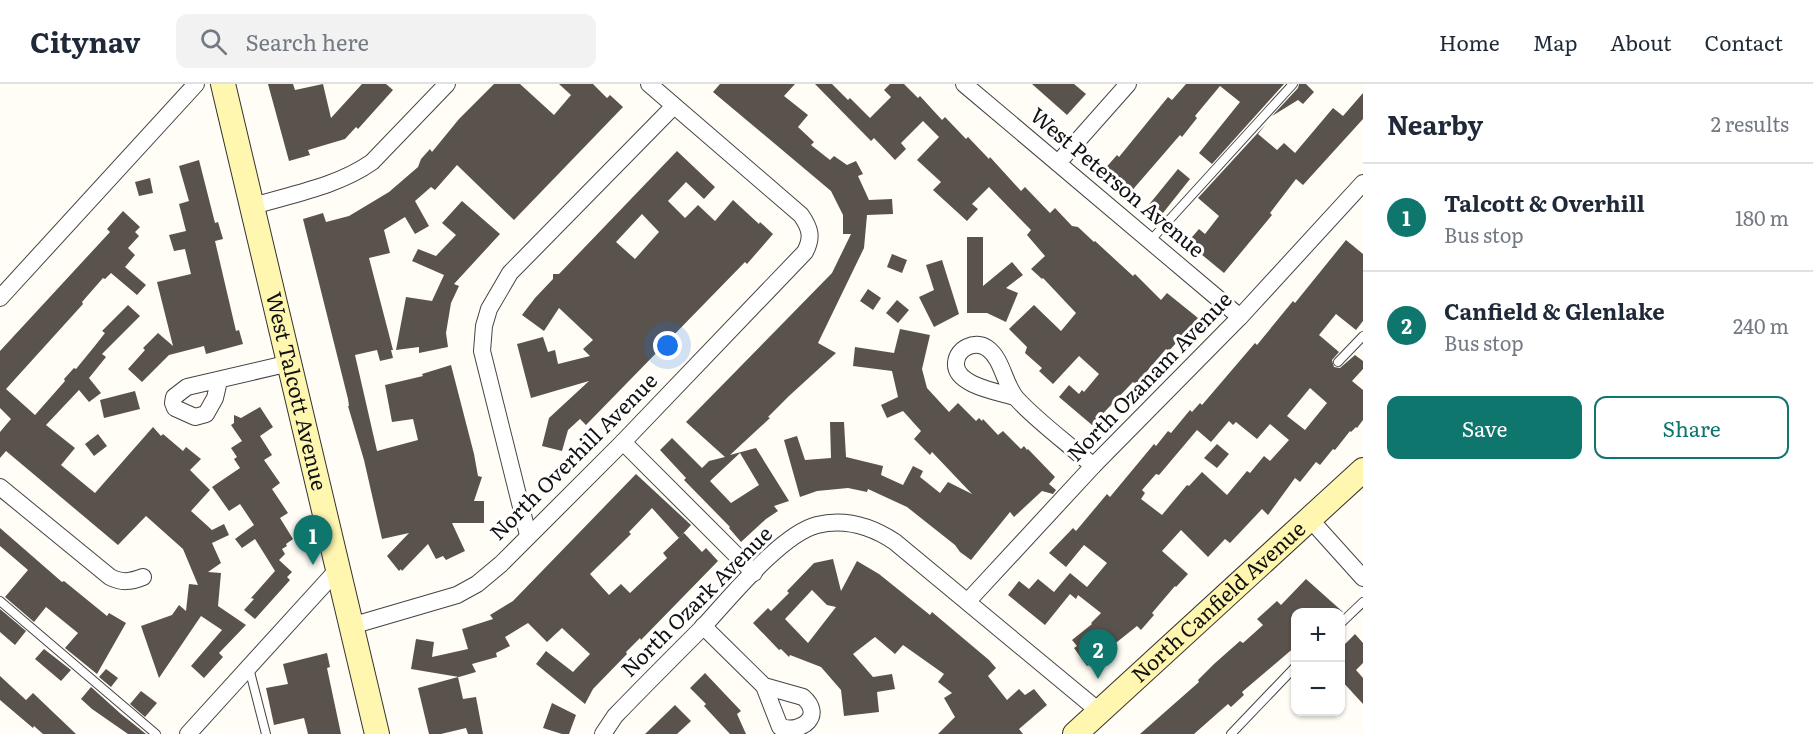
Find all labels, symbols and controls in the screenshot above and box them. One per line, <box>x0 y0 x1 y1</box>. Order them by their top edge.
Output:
search box <box>176 14 596 68</box>
text: Citynav <box>30 20 140 62</box>
icon: search <box>197 25 230 58</box>
text: Search here <box>245 25 369 58</box>
text: Home <box>1439 26 1500 57</box>
text: Map <box>1533 26 1577 57</box>
text: About <box>1610 26 1672 57</box>
text: Contact <box>1705 26 1783 57</box>
street label: West Peterson Avenue <box>1025 99 1213 263</box>
text: Nearby <box>1387 104 1483 143</box>
text: 2 results <box>1711 108 1789 138</box>
text: Talcott & Overhill <box>1444 186 1645 219</box>
text: 1 <box>1402 202 1411 232</box>
text: 180 m <box>1735 202 1789 232</box>
text: Bus stop <box>1444 219 1524 249</box>
street label: North Ozanam Avenue <box>1059 283 1238 467</box>
street label: West Talcott Avenue <box>260 288 337 493</box>
text: Canfield & Glenlake <box>1444 294 1665 327</box>
text: 2 <box>1401 310 1412 340</box>
text: 240 m <box>1733 310 1789 340</box>
text: Bus stop <box>1444 327 1524 357</box>
your location <box>653 331 682 360</box>
street label: North Overhill Avenue <box>481 364 663 546</box>
button: Save <box>1387 396 1582 459</box>
button: Share <box>1594 396 1789 459</box>
street label: North Canfield Avenue <box>1123 512 1311 688</box>
pin: 1 <box>294 516 332 565</box>
street label: North Ozark Avenue <box>613 518 778 683</box>
map controls <box>1291 608 1345 716</box>
button: + <box>1291 608 1345 662</box>
pin: 2 <box>1078 630 1118 679</box>
button: − <box>1291 662 1345 716</box>

